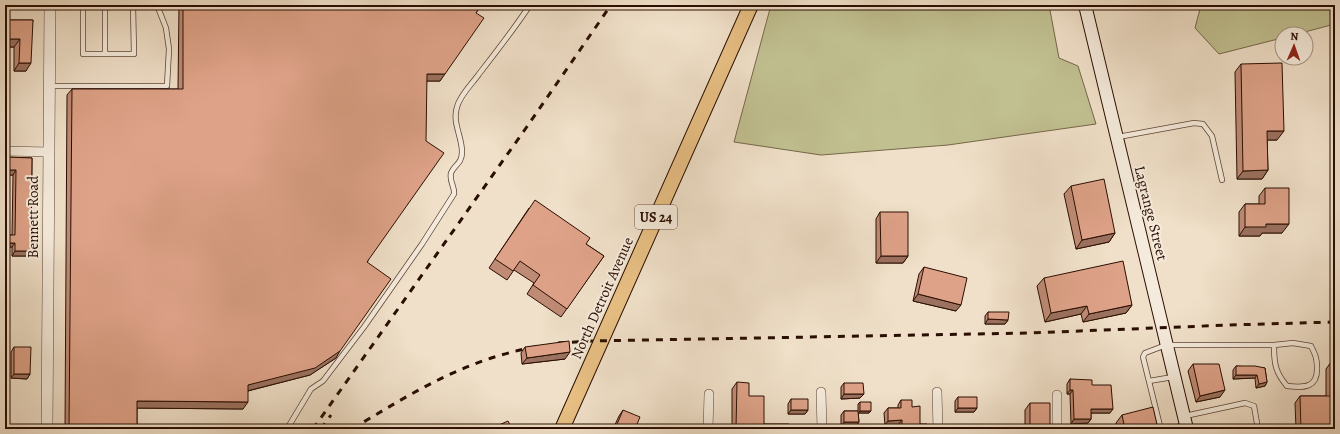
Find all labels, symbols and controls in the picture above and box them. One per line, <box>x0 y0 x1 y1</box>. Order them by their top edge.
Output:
north arrow <box>1274 26 1314 66</box>
text: N <box>1290 29 1299 44</box>
street label: Lagrange Street <box>1130 164 1172 263</box>
street label: Bennett Road <box>23 175 43 258</box>
road number: US 24 <box>635 205 677 229</box>
street label: North Detroit Avenue <box>566 234 638 362</box>

